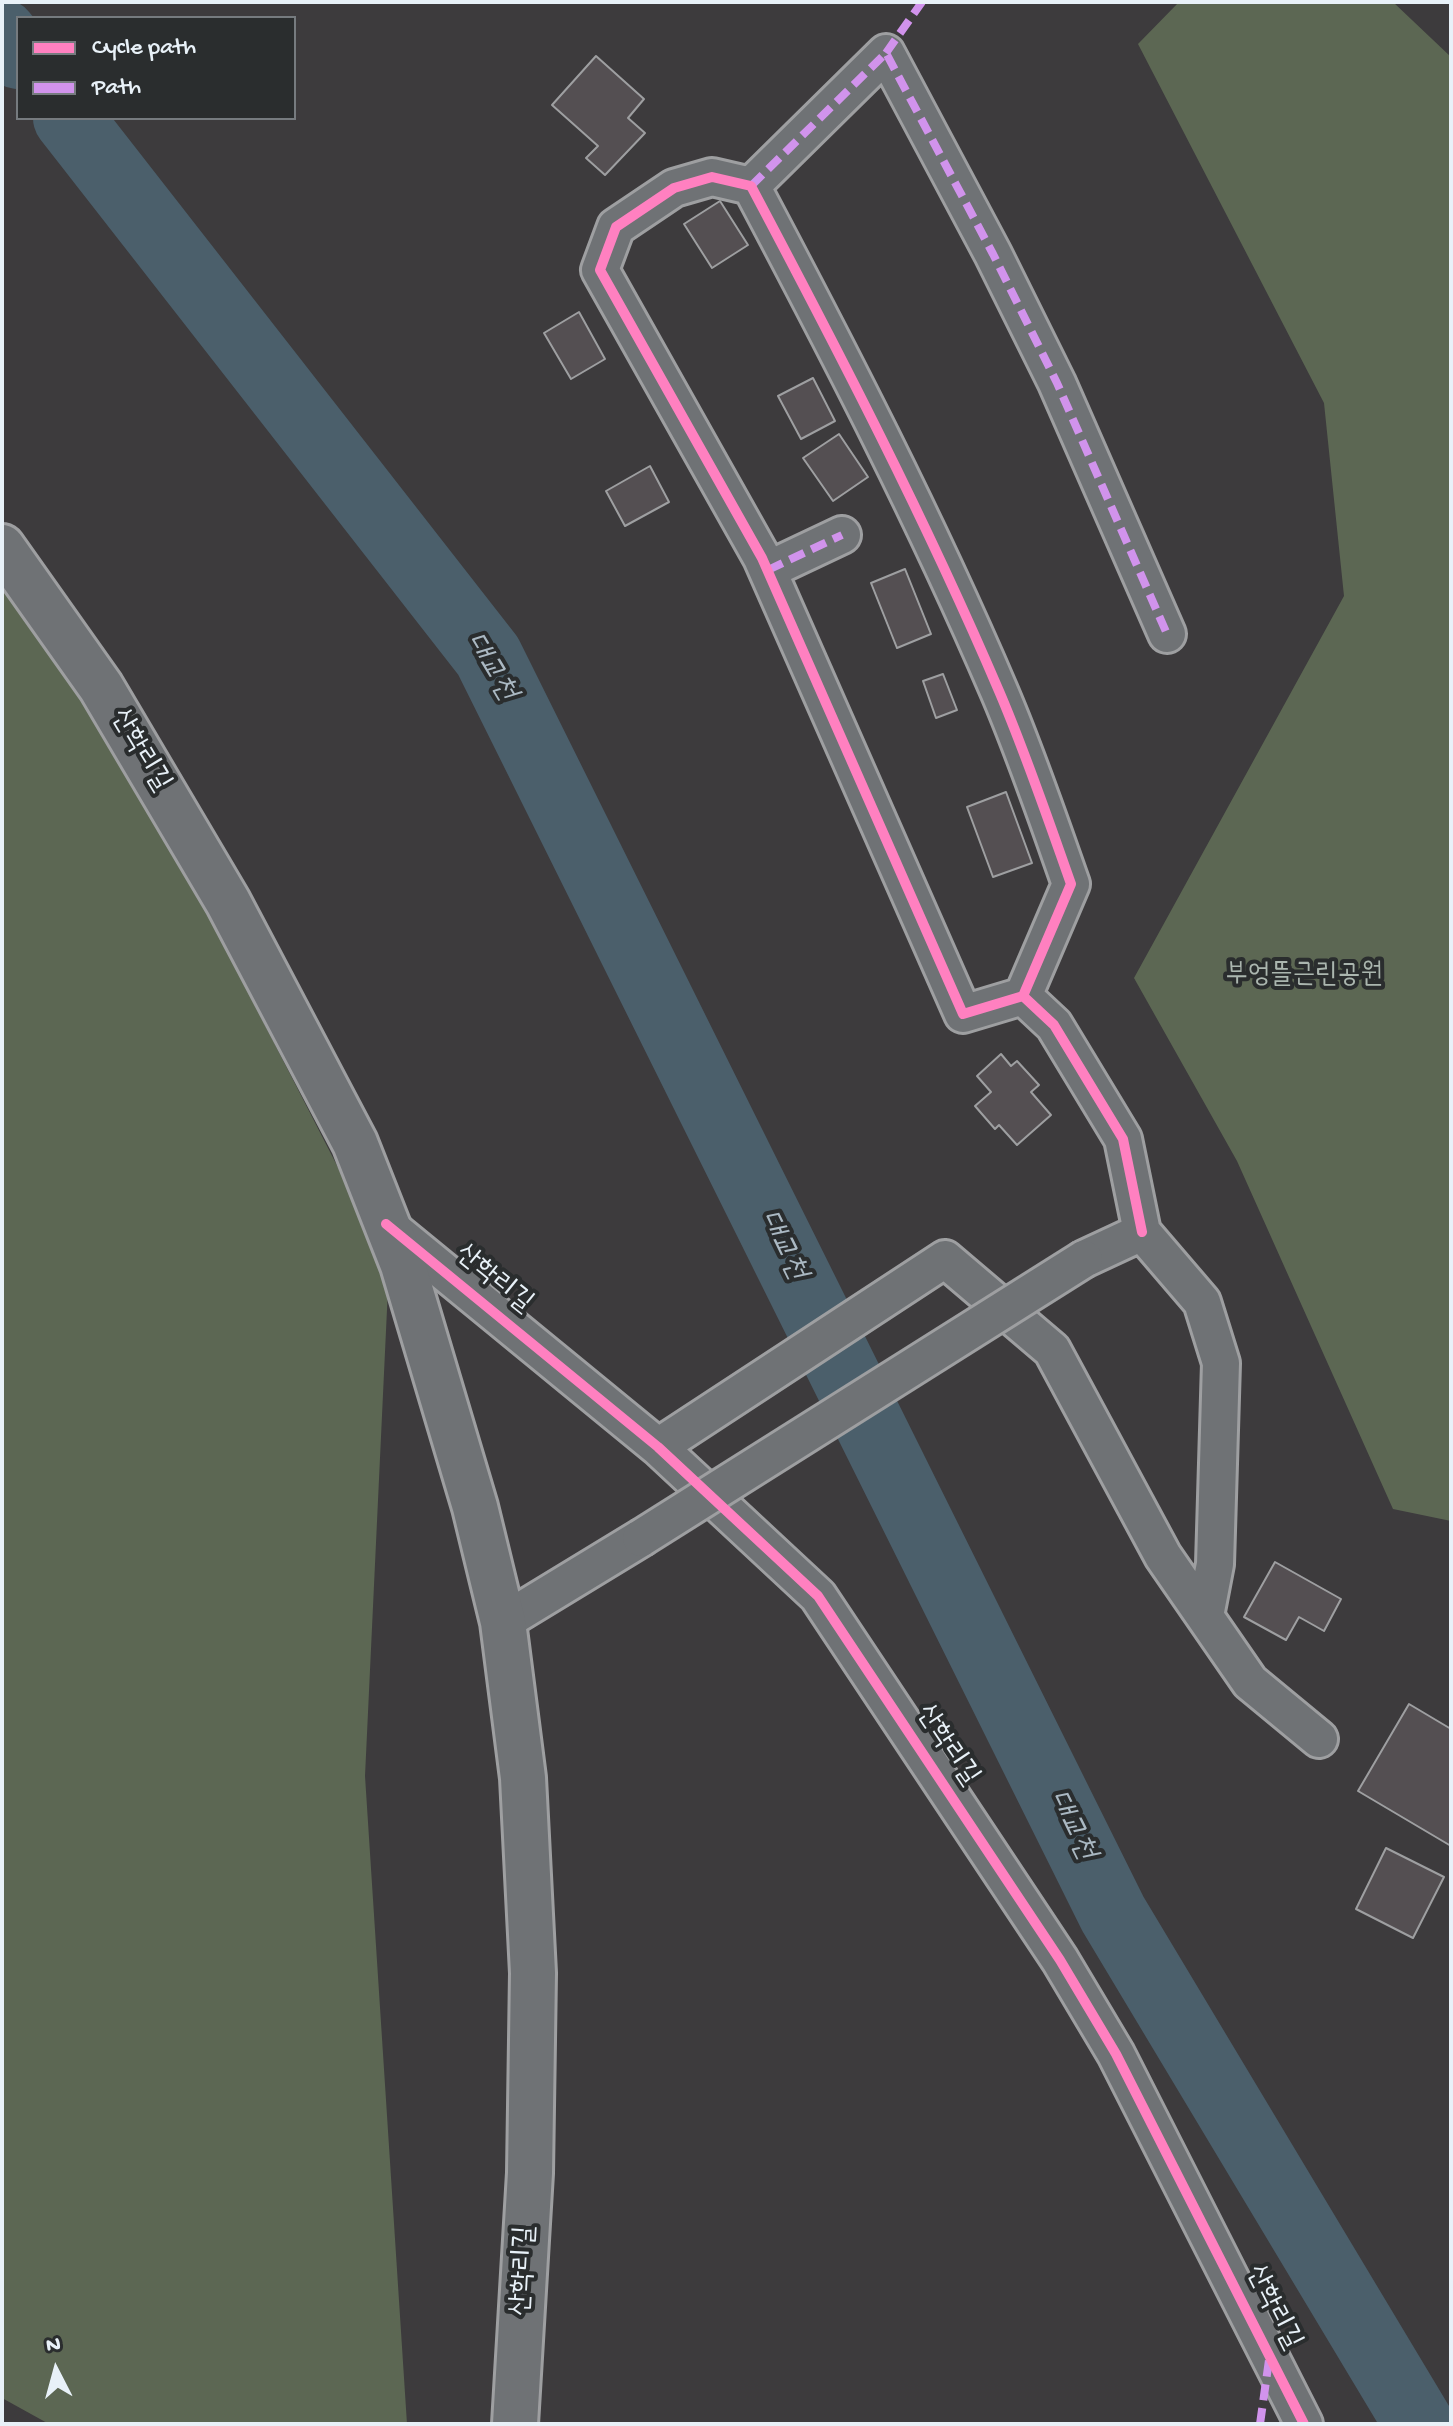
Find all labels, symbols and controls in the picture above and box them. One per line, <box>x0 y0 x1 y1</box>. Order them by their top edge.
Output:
legend <box>16 16 296 120</box>
text: Cycle path <box>92 34 196 63</box>
text: Path <box>92 74 141 103</box>
water label: 대교천 <box>455 628 523 708</box>
street label: 산학리길 <box>101 704 177 798</box>
park label: 부엉뜰근린공원 <box>1225 960 1383 994</box>
water label: 대교천 <box>749 1206 813 1286</box>
street label: 산학리길 <box>447 1239 539 1321</box>
street label: 산학리길 <box>907 1699 985 1793</box>
water label: 대교천 <box>1038 1786 1102 1866</box>
street label: 산학리길 <box>506 2225 544 2317</box>
street label: 산학리길 <box>1237 2260 1307 2356</box>
north arrow <box>16 2330 96 2410</box>
text: N <box>45 2332 62 2360</box>

